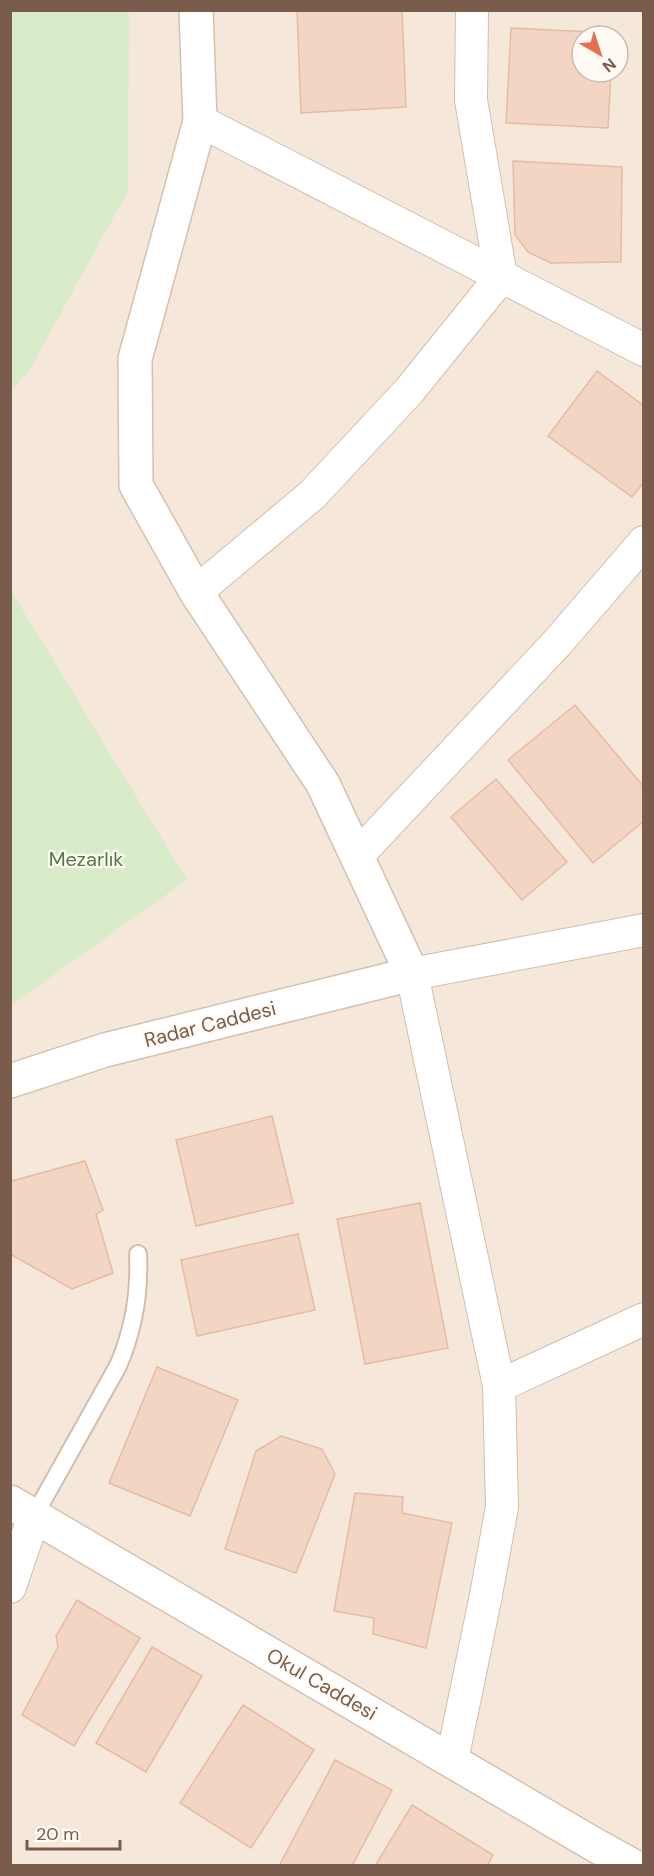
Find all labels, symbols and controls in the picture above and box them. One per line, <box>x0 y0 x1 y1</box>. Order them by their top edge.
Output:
north arrow <box>570 24 630 84</box>
text: N <box>598 53 620 77</box>
park label: Mezarlık <box>49 846 123 872</box>
street label: Radar Caddesi <box>141 995 279 1053</box>
street label: Okul Caddesi <box>262 1642 382 1726</box>
scale bar <box>27 1813 120 1851</box>
text: 20 m <box>36 1822 79 1846</box>

